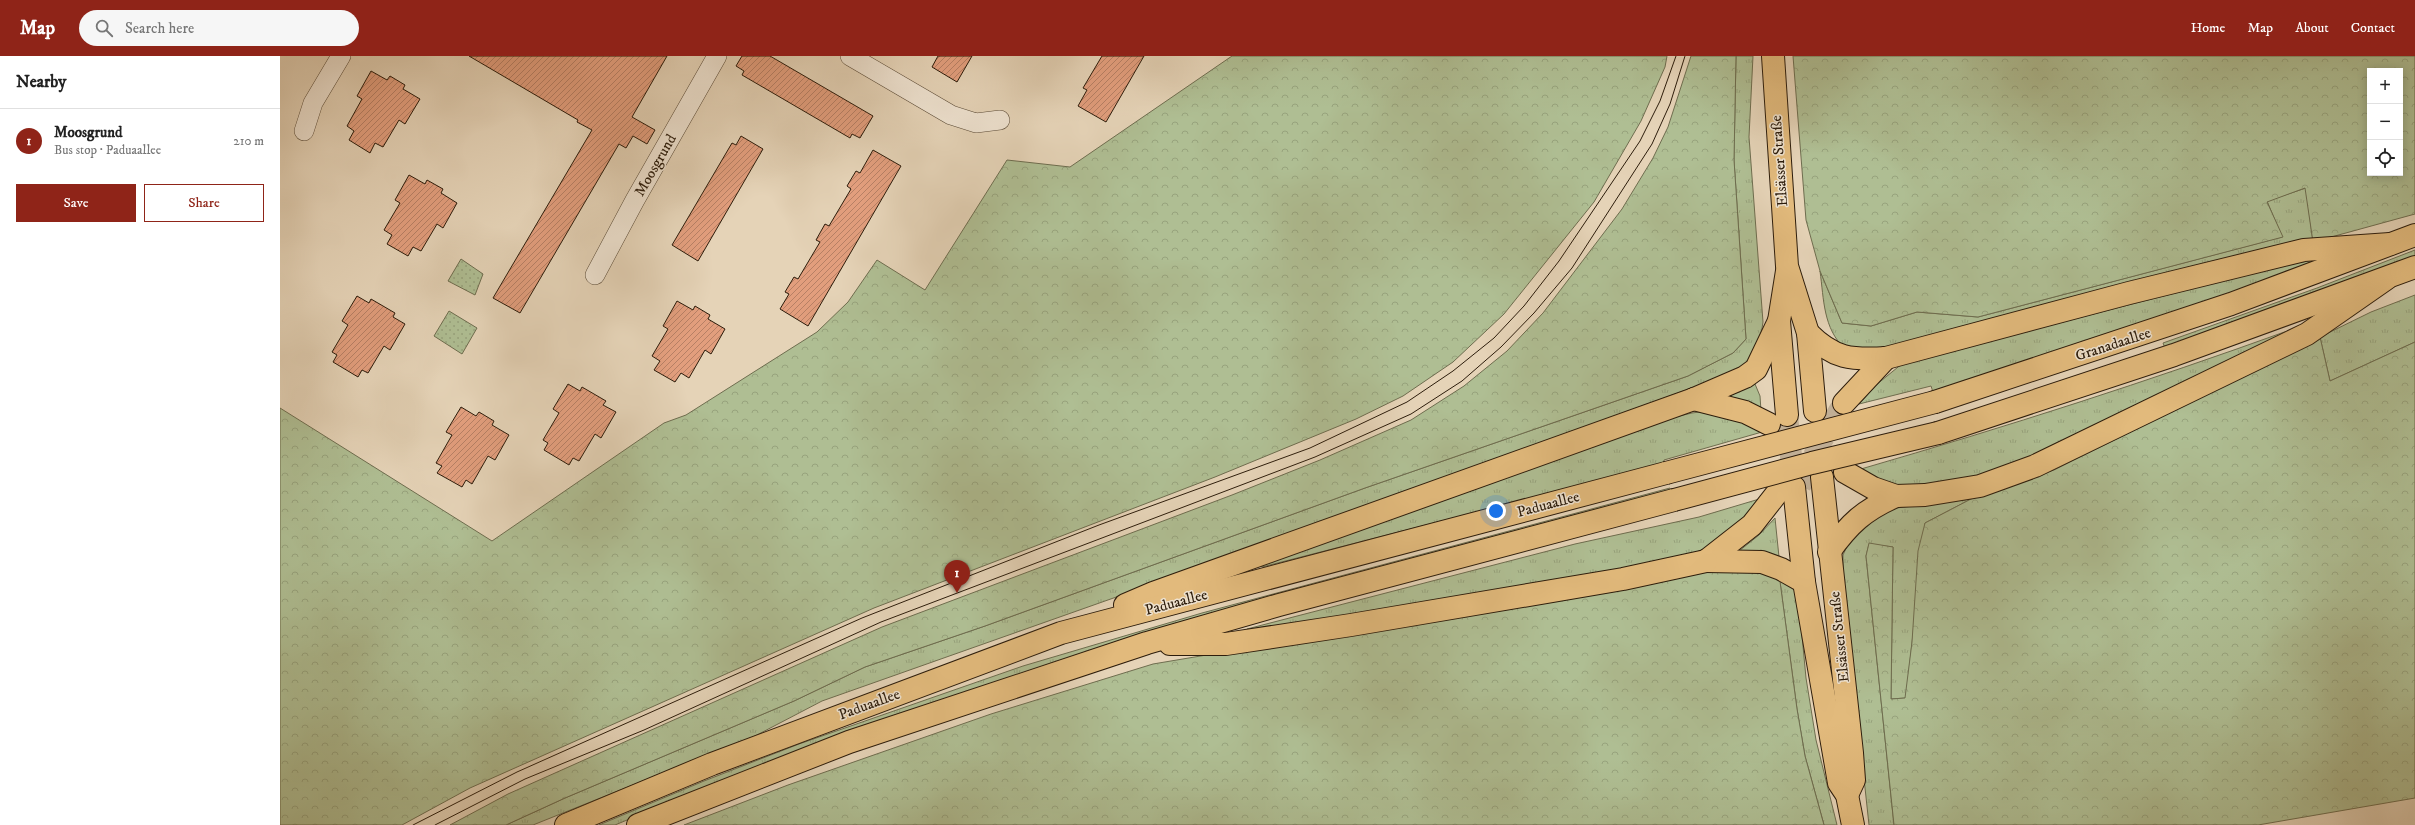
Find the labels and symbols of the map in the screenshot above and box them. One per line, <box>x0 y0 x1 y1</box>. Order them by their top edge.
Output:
street label: Elsässer Straße <box>1767 115 1792 207</box>
street label: Moosgrund <box>630 130 681 200</box>
street label: Granadaallee <box>2073 323 2153 366</box>
street label: Paduaallee <box>1515 487 1581 522</box>
your location <box>1486 501 1506 521</box>
pin: 1 <box>944 560 970 593</box>
street label: Paduaallee <box>1143 585 1209 620</box>
street label: Elsässer Straße <box>1825 590 1854 683</box>
street label: Paduaallee <box>836 685 902 724</box>

